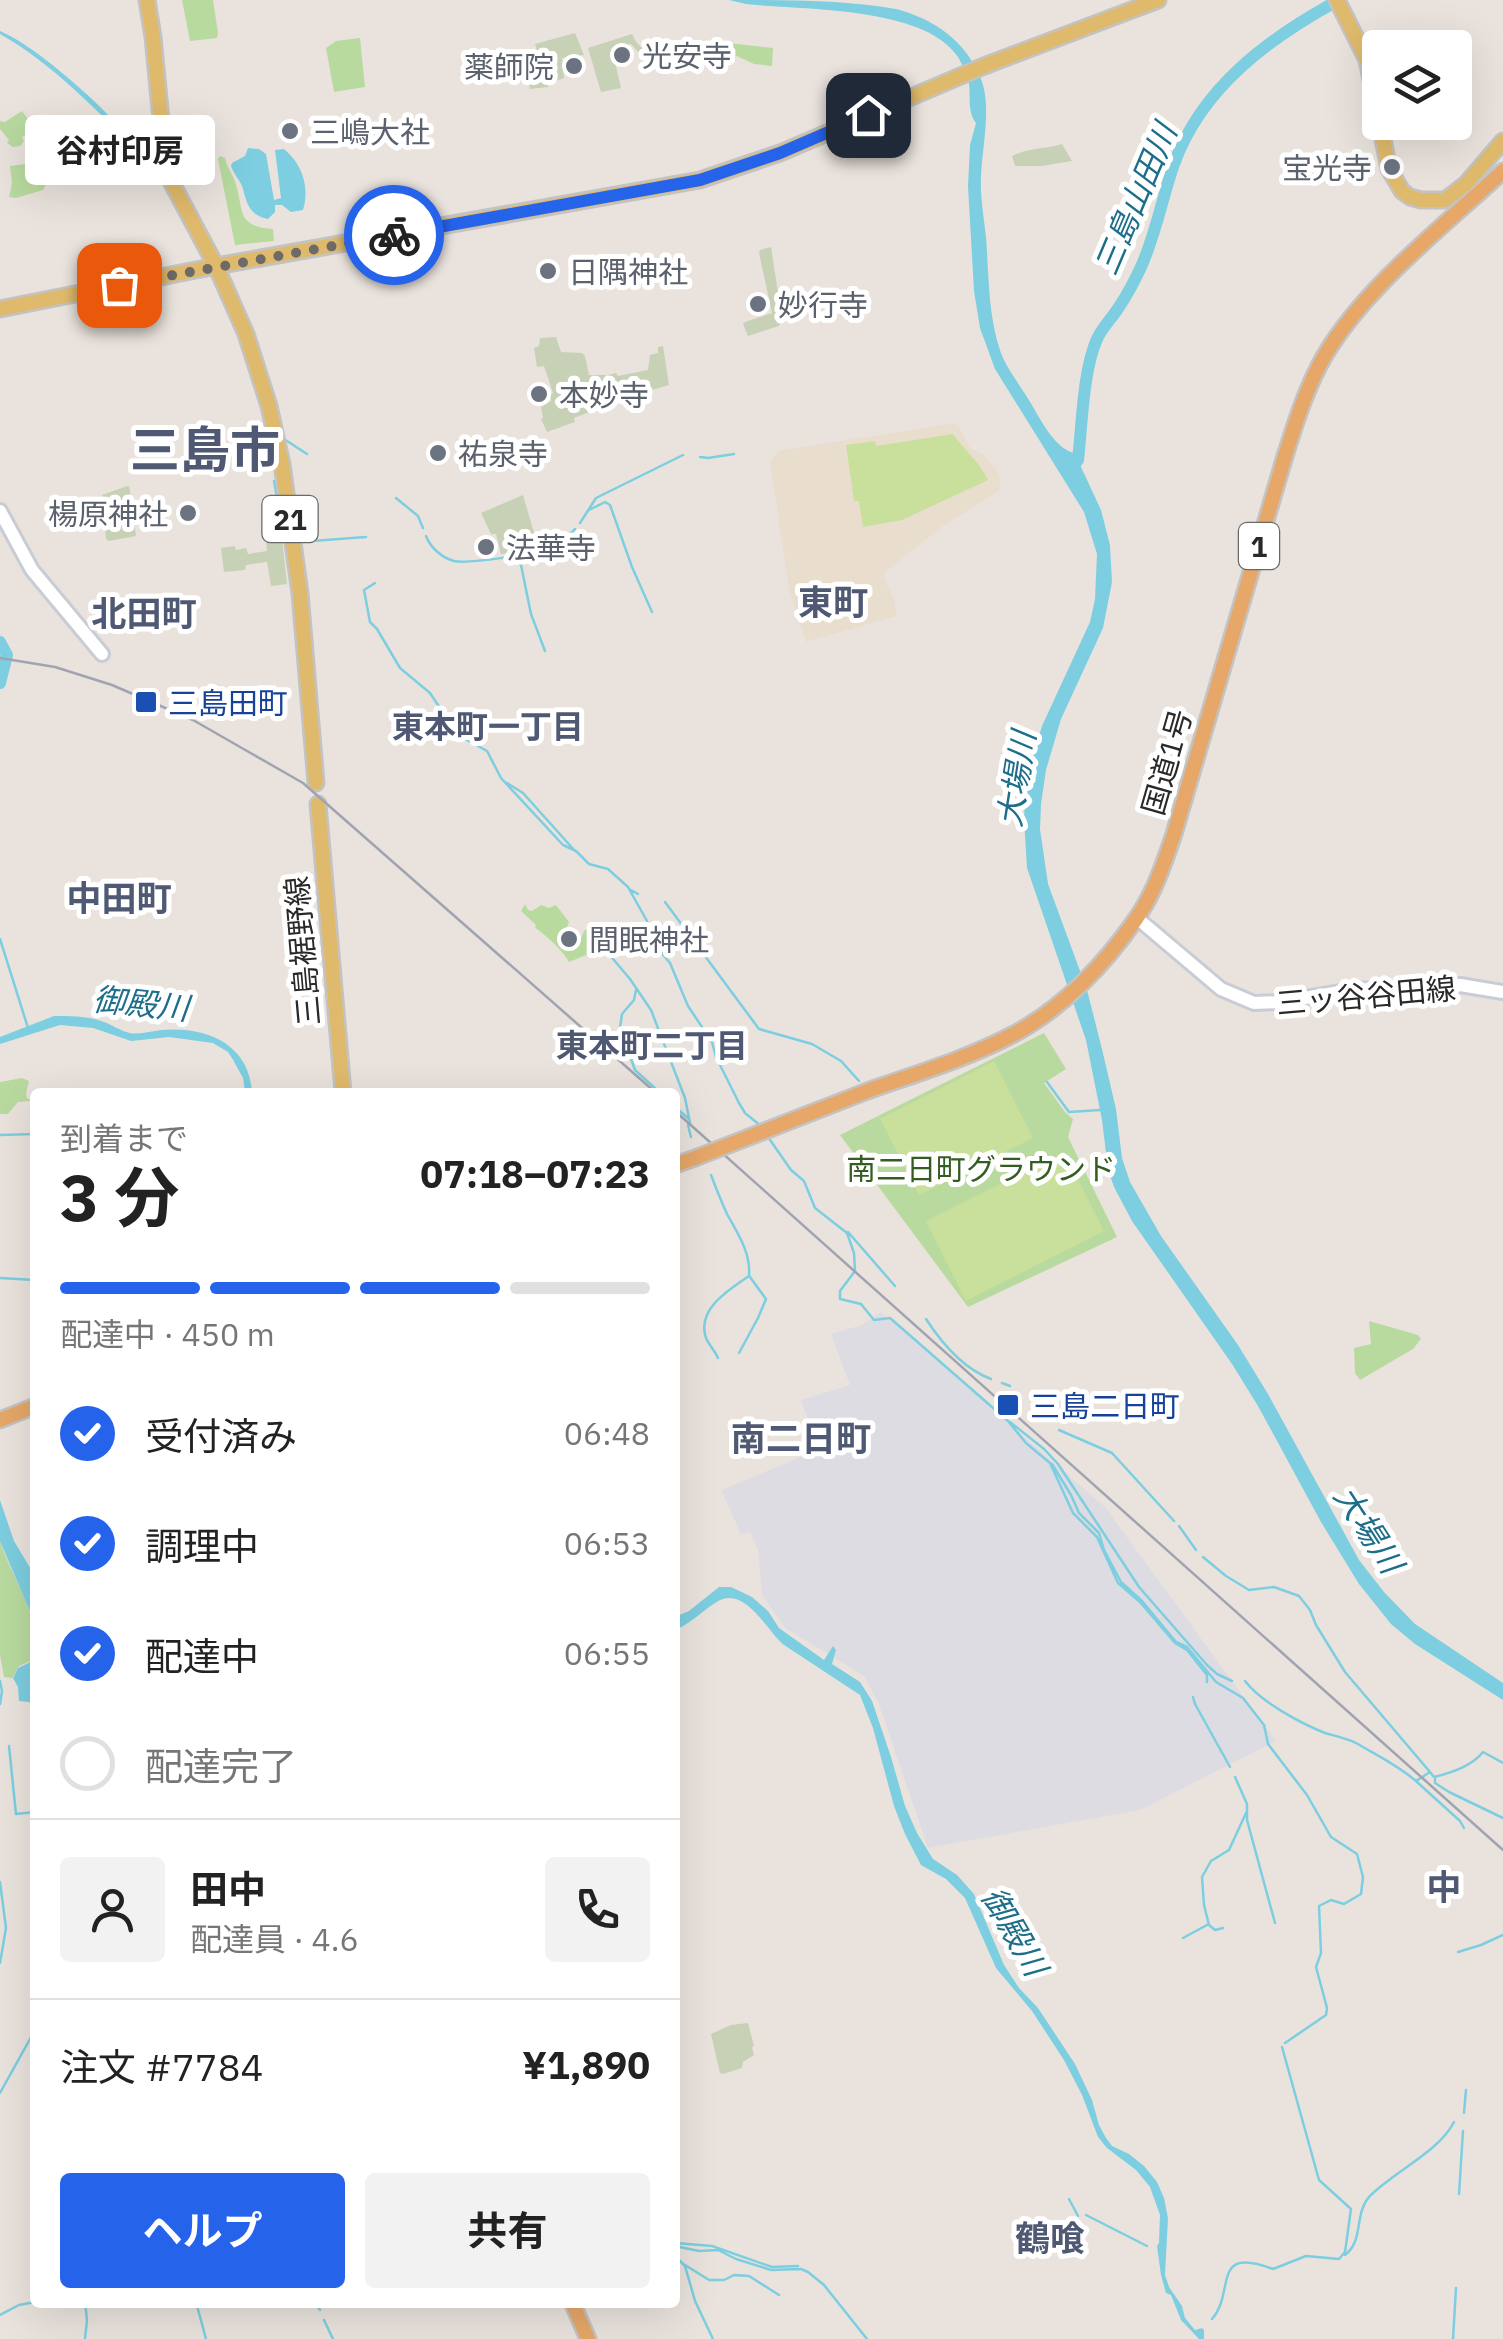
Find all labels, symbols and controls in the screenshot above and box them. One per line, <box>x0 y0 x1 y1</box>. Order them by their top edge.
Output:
map controls <box>1362 30 1472 140</box>
button: layers <box>1362 30 1472 140</box>
place label: 光安寺 <box>642 36 732 75</box>
marker: 光安寺 <box>611 44 633 66</box>
place label: 薬師院 <box>464 47 554 86</box>
marker: 薬師院 <box>563 55 585 77</box>
pin <box>826 73 911 158</box>
icon: home <box>841 88 896 143</box>
place label: 三嶋大社 <box>310 112 430 151</box>
water label: 三島山田川 <box>1084 114 1187 281</box>
callout: 谷村印房 <box>24 115 214 185</box>
marker: 三嶋大社 <box>279 120 301 142</box>
text: 谷村印房 <box>56 129 184 171</box>
place label: 宝光寺 <box>1282 148 1372 187</box>
marker: 宝光寺 <box>1381 156 1403 178</box>
courier <box>344 185 444 285</box>
icon: bike <box>367 208 422 263</box>
pin <box>77 243 162 328</box>
place label: 日隅神社 <box>568 252 688 291</box>
icon: bag <box>92 258 147 313</box>
marker: 日隅神社 <box>537 260 559 282</box>
place label: 妙行寺 <box>778 285 868 324</box>
marker: 妙行寺 <box>747 293 769 315</box>
place label: 本妙寺 <box>559 375 649 414</box>
marker: 本妙寺 <box>528 383 550 405</box>
district label: 三島市 <box>130 417 280 482</box>
place label: 祐泉寺 <box>458 434 548 473</box>
marker: 祐泉寺 <box>427 442 449 464</box>
place label: 楊原神社 <box>48 494 168 533</box>
road number: 21 <box>262 496 318 542</box>
marker: 楊原神社 <box>177 502 199 524</box>
road number: 1 <box>1239 523 1279 569</box>
place label: 法華寺 <box>506 528 596 567</box>
marker: 法華寺 <box>475 536 497 558</box>
district label: 東町 <box>798 579 868 625</box>
district label: 北田町 <box>91 590 197 636</box>
place label: 三島田町 <box>168 683 288 722</box>
marker: 三島田町 <box>133 689 159 715</box>
district label: 東本町一丁目 <box>392 705 584 747</box>
street label: 国道1号 <box>1132 705 1200 819</box>
water label: 大場川 <box>988 725 1045 830</box>
district label: 中田町 <box>66 875 172 921</box>
street label: 三島裾野線 <box>276 875 328 1027</box>
place label: 間眠神社 <box>589 920 709 959</box>
marker: 間眠神社 <box>558 928 580 950</box>
street label: 三ッ谷谷田線 <box>1275 968 1457 1022</box>
water label: 御殿川 <box>91 977 194 1029</box>
district label: 東本町二丁目 <box>556 1024 748 1066</box>
text: 到着まで <box>60 1117 188 1159</box>
text: 07:18–07:23 <box>420 1149 650 1198</box>
park label: 南二日町グラウンド <box>846 1149 1116 1188</box>
text: 3 分 <box>60 1154 179 1239</box>
text: 配達中 · 450 m <box>60 1313 275 1355</box>
place label: 三島二日町 <box>1030 1386 1180 1425</box>
marker: 三島二日町 <box>995 1392 1021 1418</box>
icon: check <box>60 1406 115 1461</box>
text: 受付済み <box>145 1411 297 1460</box>
text: 06:48 <box>564 1412 650 1454</box>
district label: 南二日町 <box>731 1415 871 1461</box>
water label: 大場川 <box>1325 1477 1414 1583</box>
icon: check <box>60 1516 115 1571</box>
text: 調理中 <box>145 1521 259 1570</box>
text: 06:53 <box>564 1522 650 1564</box>
icon: check <box>60 1626 115 1681</box>
text: 配達中 <box>145 1631 259 1680</box>
text: 06:55 <box>564 1632 650 1674</box>
text: 配達完了 <box>145 1741 297 1790</box>
button: person <box>60 1857 165 1962</box>
button: phone <box>545 1857 650 1962</box>
text: 田中 <box>190 1864 266 1913</box>
district label: 中 <box>1426 1864 1462 1910</box>
water label: 御殿川 <box>973 1879 1059 1986</box>
text: 配達員 · 4.6 <box>190 1918 359 1960</box>
text: ¥1,890 <box>522 2040 650 2089</box>
text: 注文 #7784 <box>60 2042 263 2091</box>
button: ヘルプ <box>60 2173 345 2288</box>
button: 共有 <box>365 2173 650 2288</box>
district label: 鶴喰 <box>1015 2215 1085 2261</box>

